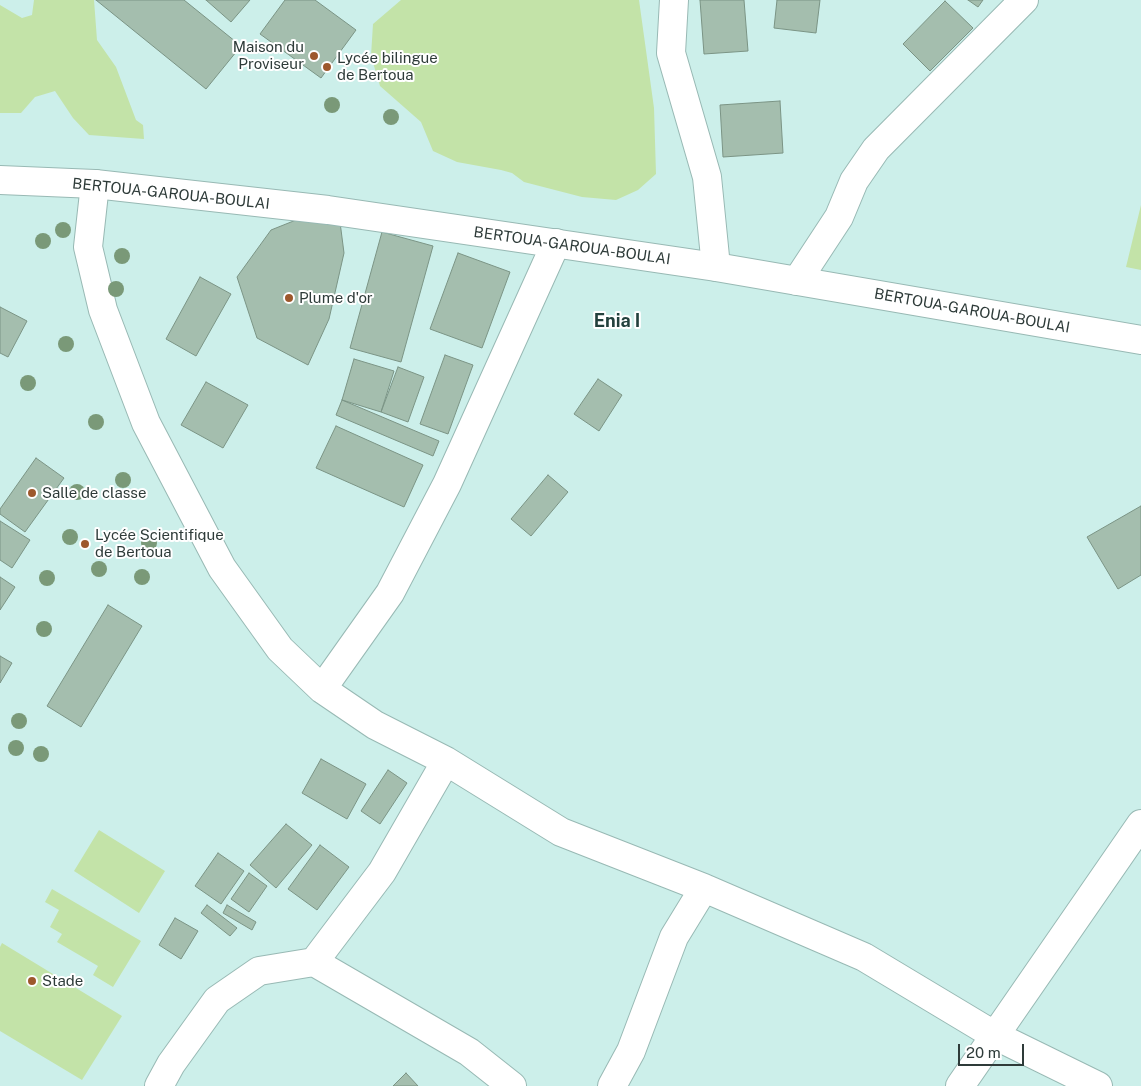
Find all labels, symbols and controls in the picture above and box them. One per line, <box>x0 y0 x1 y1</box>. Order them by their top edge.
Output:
place label: Maison du Proviseur <box>233 38 304 73</box>
place label: Lycée bilingue de Bertoua <box>337 49 438 84</box>
marker: Maison du Proviseur <box>308 50 320 62</box>
marker: Lycée bilingue de Bertoua <box>321 61 333 73</box>
street label: BERTOUA-GAROUA-BOULAI <box>71 175 271 213</box>
street label: BERTOUA-GAROUA-BOULAI <box>473 223 671 269</box>
street label: BERTOUA-GAROUA-BOULAI <box>873 285 1071 337</box>
place label: Plume d'or <box>299 289 373 307</box>
marker: Plume d'or <box>283 292 295 304</box>
district label: Enia I <box>594 310 640 332</box>
place label: Salle de classe <box>42 484 146 502</box>
marker: Salle de classe <box>26 487 38 499</box>
place label: Lycée Scientifique de Bertoua <box>95 526 224 561</box>
marker: Lycée Scientifique de Bertoua <box>79 538 91 550</box>
place label: Stade <box>42 972 83 990</box>
marker: Stade <box>26 975 38 987</box>
scale bar <box>961 1034 1027 1066</box>
text: 20 m <box>966 1044 1001 1061</box>

